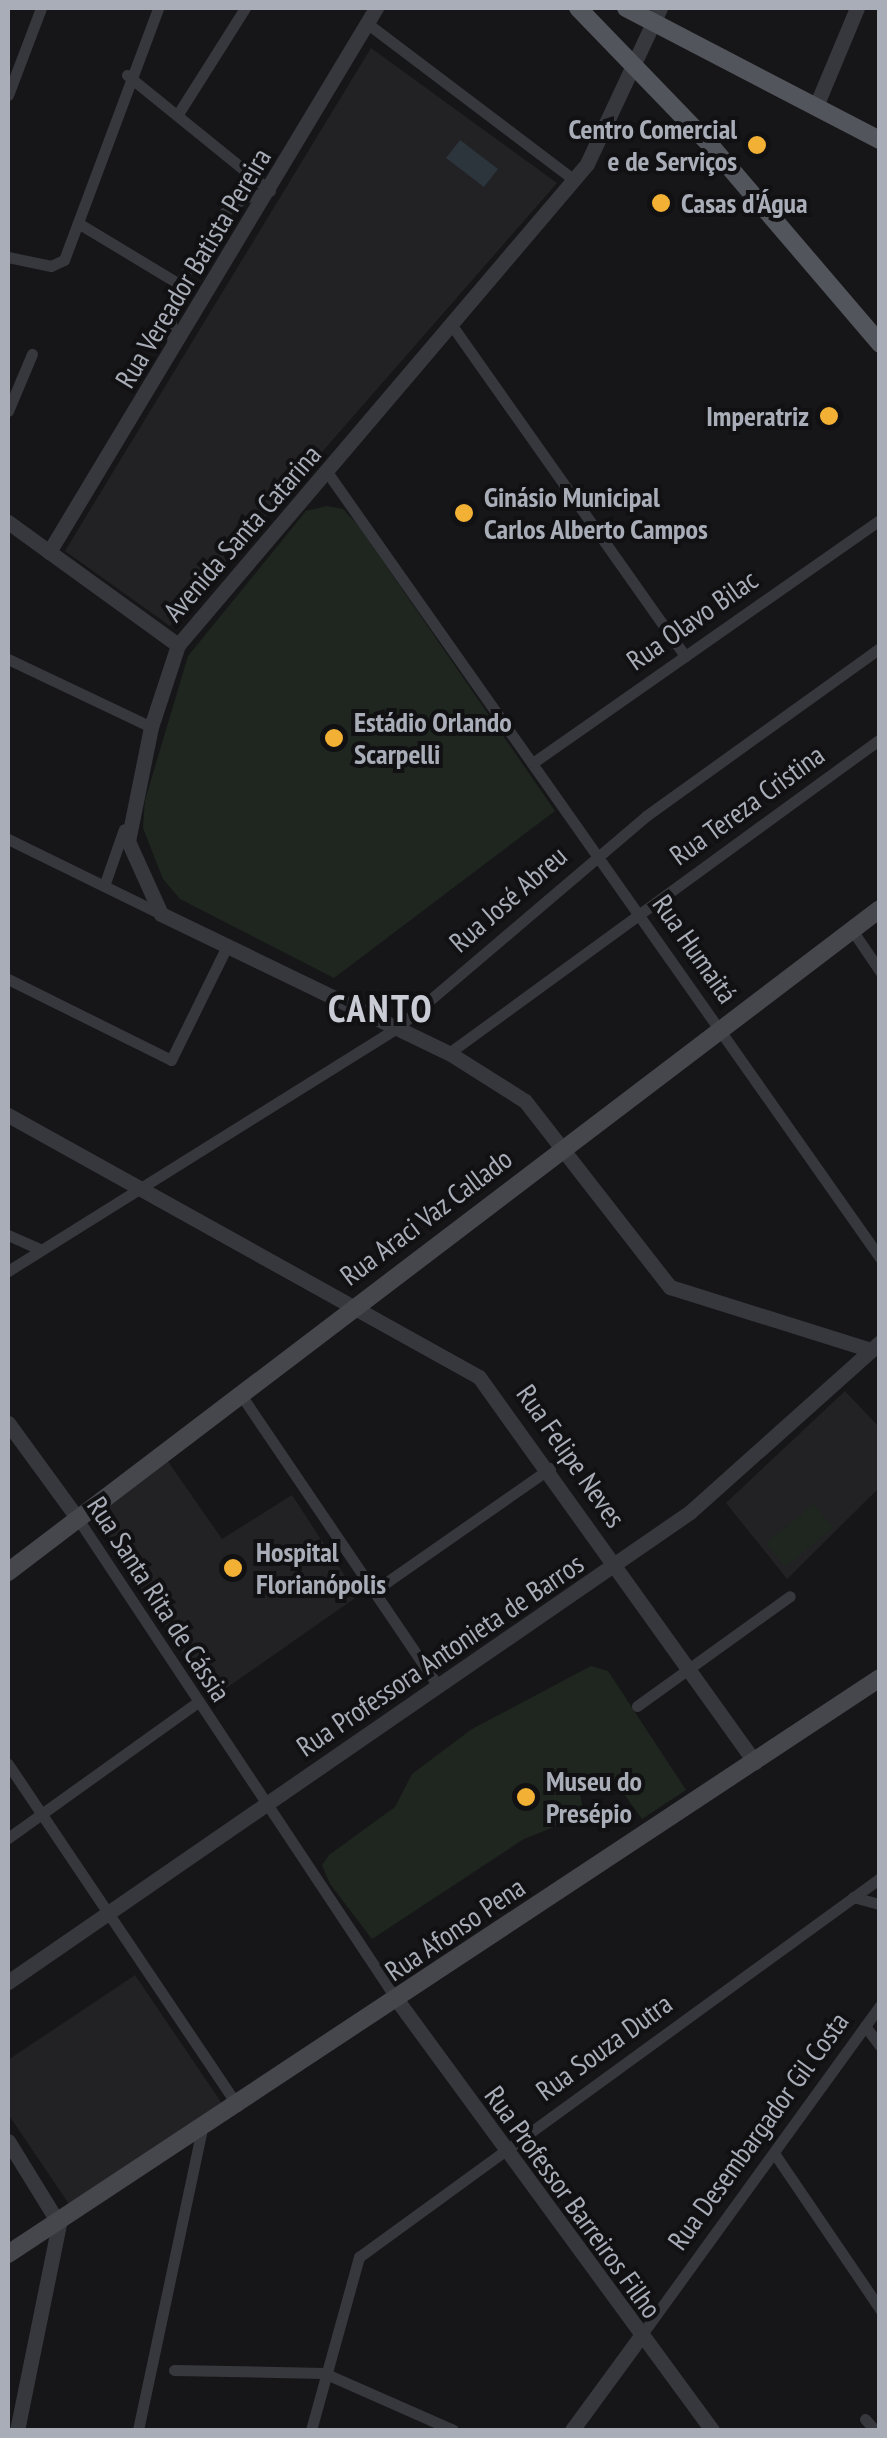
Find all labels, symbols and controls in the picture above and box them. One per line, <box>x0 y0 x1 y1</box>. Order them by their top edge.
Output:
place label: Centro Comercial e de Serviços <box>568 112 737 178</box>
marker: Centro Comercial e de Serviços <box>746 134 768 156</box>
street label: Rua Vereador Batista Pereira <box>108 142 278 394</box>
place label: Casas d'Água <box>681 186 808 220</box>
marker: Casas d'Água <box>650 192 672 214</box>
place label: Imperatriz <box>706 399 809 433</box>
marker: Imperatriz <box>818 405 840 427</box>
street label: Avenida Santa Catarina <box>156 438 328 628</box>
place label: Ginásio Municipal Carlos Alberto Campos <box>484 480 709 546</box>
marker: Ginásio Municipal Carlos Alberto Campos <box>453 502 475 524</box>
street label: Rua Olavo Bilac <box>620 563 764 677</box>
place label: Estádio Orlando Scarpelli <box>354 705 512 771</box>
marker: Estádio Orlando Scarpelli <box>323 727 345 749</box>
street label: Rua Tereza Cristina <box>663 738 831 872</box>
street label: Rua José Abreu <box>442 839 574 959</box>
street label: Rua Humaitá <box>646 888 744 1010</box>
district label: CANTO <box>328 985 434 1031</box>
street label: Rua Araci Vaz Callado <box>333 1141 519 1293</box>
street label: Rua Felipe Neves <box>510 1378 632 1534</box>
street label: Rua Santa Rita de Cássia <box>80 1490 238 1708</box>
place label: Hospital Florianópolis <box>256 1535 386 1601</box>
street label: Rua Professora Antonieta de Barros <box>290 1546 590 1764</box>
marker: Hospital Florianópolis <box>220 1555 246 1581</box>
place label: Museu do Presépio <box>546 1764 642 1830</box>
marker: Museu do Presépio <box>515 1786 537 1808</box>
street label: Rua Afonso Pena <box>379 1870 531 1988</box>
street label: Rua Souza Dutra <box>530 1987 678 2107</box>
street label: Rua Desembargador Gil Costa <box>661 2006 855 2256</box>
street label: Rua Professor Barreiros Filho <box>478 2080 668 2324</box>

